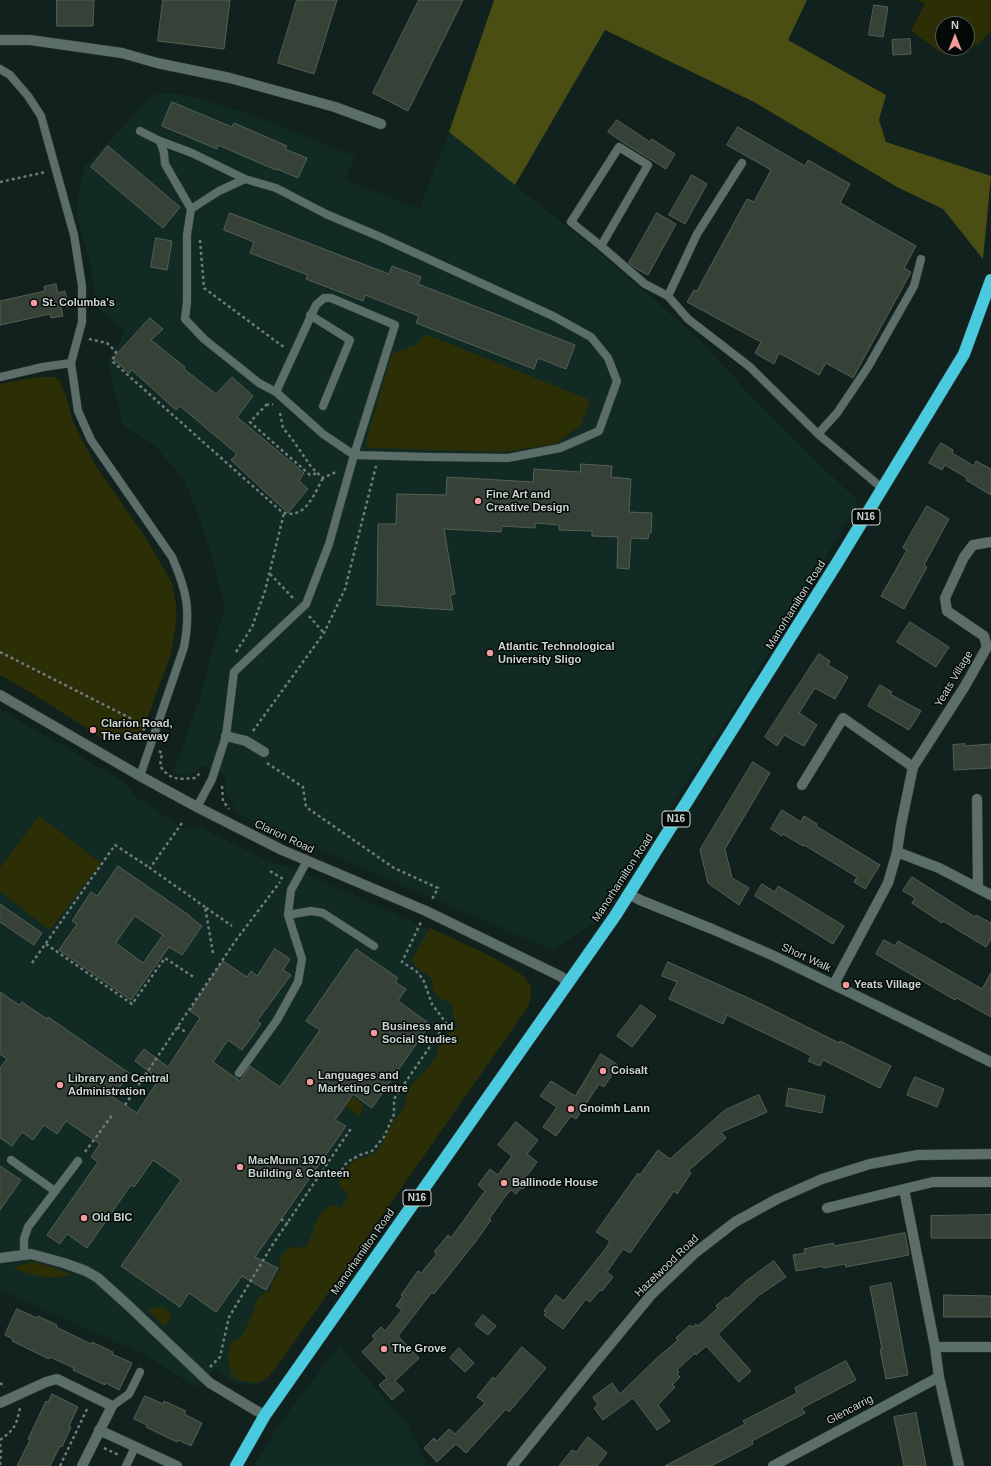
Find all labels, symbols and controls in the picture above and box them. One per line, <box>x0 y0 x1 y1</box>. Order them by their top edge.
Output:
north arrow <box>935 16 975 56</box>
text: N <box>951 19 959 31</box>
place label: St. Columba's <box>42 296 115 310</box>
marker: St. Columba's <box>29 298 39 308</box>
place label: Fine Art and Creative Design <box>486 488 569 514</box>
marker: Fine Art and Creative Design <box>473 496 483 506</box>
road number: N16 <box>852 509 880 525</box>
street label: Manorhamilton Road <box>763 558 829 652</box>
place label: Atlantic Technological University Sligo <box>498 640 615 666</box>
marker: Atlantic Technological University Sligo <box>485 648 495 658</box>
street label: Yeats Village <box>932 649 976 709</box>
place label: Clarion Road, The Gateway <box>101 717 173 743</box>
marker: Clarion Road, The Gateway <box>88 725 98 735</box>
road number: N16 <box>662 811 690 827</box>
street label: Clarion Road <box>252 817 316 857</box>
street label: Manorhamilton Road <box>590 832 656 924</box>
street label: Short Walk <box>779 941 833 975</box>
place label: Yeats Village <box>854 978 921 992</box>
marker: Yeats Village <box>841 980 851 990</box>
place label: Business and Social Studies <box>382 1020 457 1046</box>
marker: Business and Social Studies <box>369 1028 379 1038</box>
place label: Coisalt <box>611 1064 648 1078</box>
marker: Coisalt <box>598 1066 608 1076</box>
place label: Languages and Marketing Centre <box>318 1069 408 1095</box>
place label: Library and Central Administration <box>68 1072 169 1098</box>
marker: Languages and Marketing Centre <box>305 1077 315 1087</box>
marker: Library and Central Administration <box>55 1080 65 1090</box>
place label: Gnoimh Lann <box>579 1102 650 1116</box>
marker: Gnoimh Lann <box>566 1104 576 1114</box>
place label: MacMunn 1970 Building & Canteen <box>248 1154 349 1180</box>
marker: MacMunn 1970 Building & Canteen <box>235 1162 245 1172</box>
place label: Ballinode House <box>512 1176 598 1190</box>
marker: Ballinode House <box>499 1178 509 1188</box>
road number: N16 <box>403 1190 431 1206</box>
street label: Manorhamilton Road <box>328 1206 398 1298</box>
place label: Old BIC <box>92 1211 132 1225</box>
marker: Old BIC <box>79 1213 89 1223</box>
street label: Hazelwood Road <box>632 1232 702 1300</box>
place label: The Grove <box>392 1342 446 1356</box>
marker: The Grove <box>379 1344 389 1354</box>
street label: Glencarrig <box>825 1392 875 1428</box>

